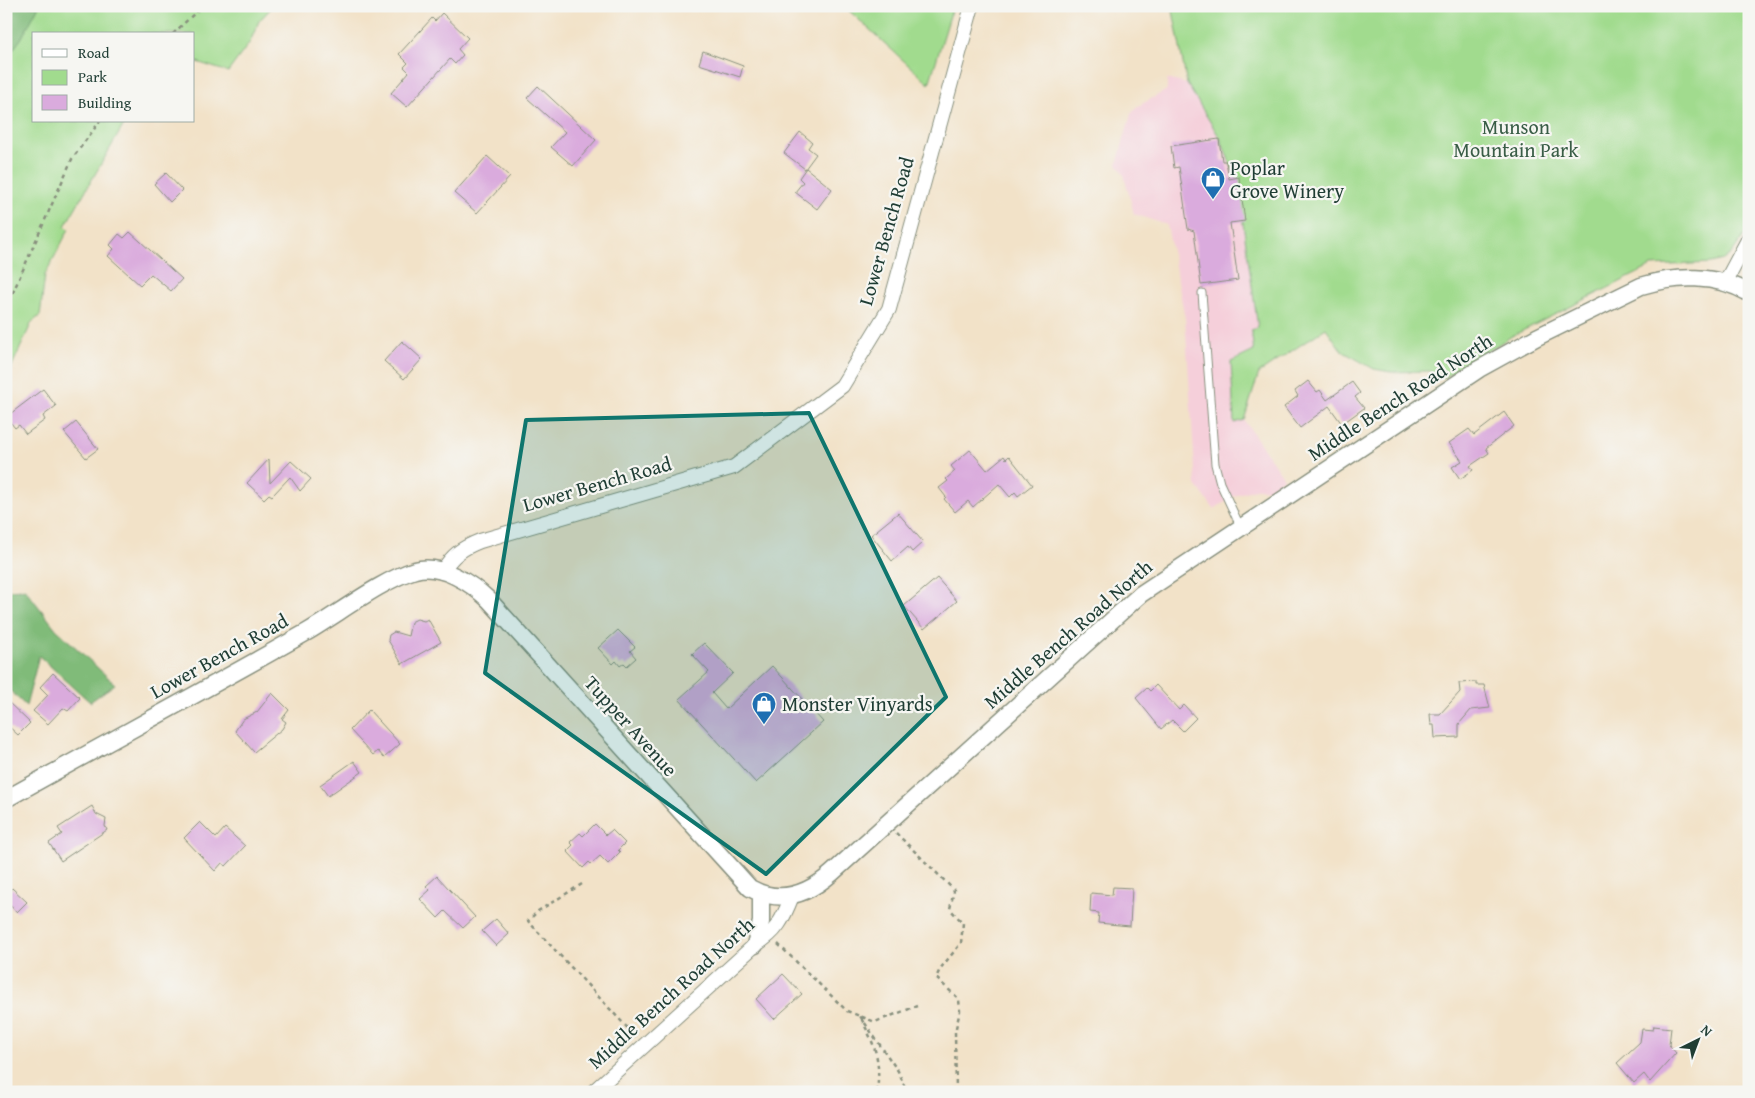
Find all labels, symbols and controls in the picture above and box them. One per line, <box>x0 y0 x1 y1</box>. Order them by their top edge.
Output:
legend <box>32 32 195 122</box>
text: Road <box>78 42 109 63</box>
text: Park <box>78 66 107 87</box>
text: Building <box>78 92 132 113</box>
park label: Munson Mountain Park <box>1453 112 1579 164</box>
street label: Lower Bench Road <box>850 153 921 309</box>
place label: Poplar Grove Winery <box>1230 153 1344 205</box>
shop icon: Poplar Grove Winery <box>1200 166 1226 200</box>
street label: Middle Bench Road North <box>1302 326 1498 467</box>
street label: Lower Bench Road <box>519 448 675 519</box>
street label: Middle Bench Road North <box>977 552 1158 715</box>
street label: Lower Bench Road <box>145 606 293 705</box>
street label: Tupper Avenue <box>578 669 685 783</box>
place label: Monster Vinyards <box>782 689 933 718</box>
shop icon: Monster Vinyards <box>751 691 777 725</box>
street label: Middle Bench Road North <box>581 910 760 1075</box>
north arrow <box>1672 1016 1722 1066</box>
text: N <box>1697 1020 1717 1041</box>

